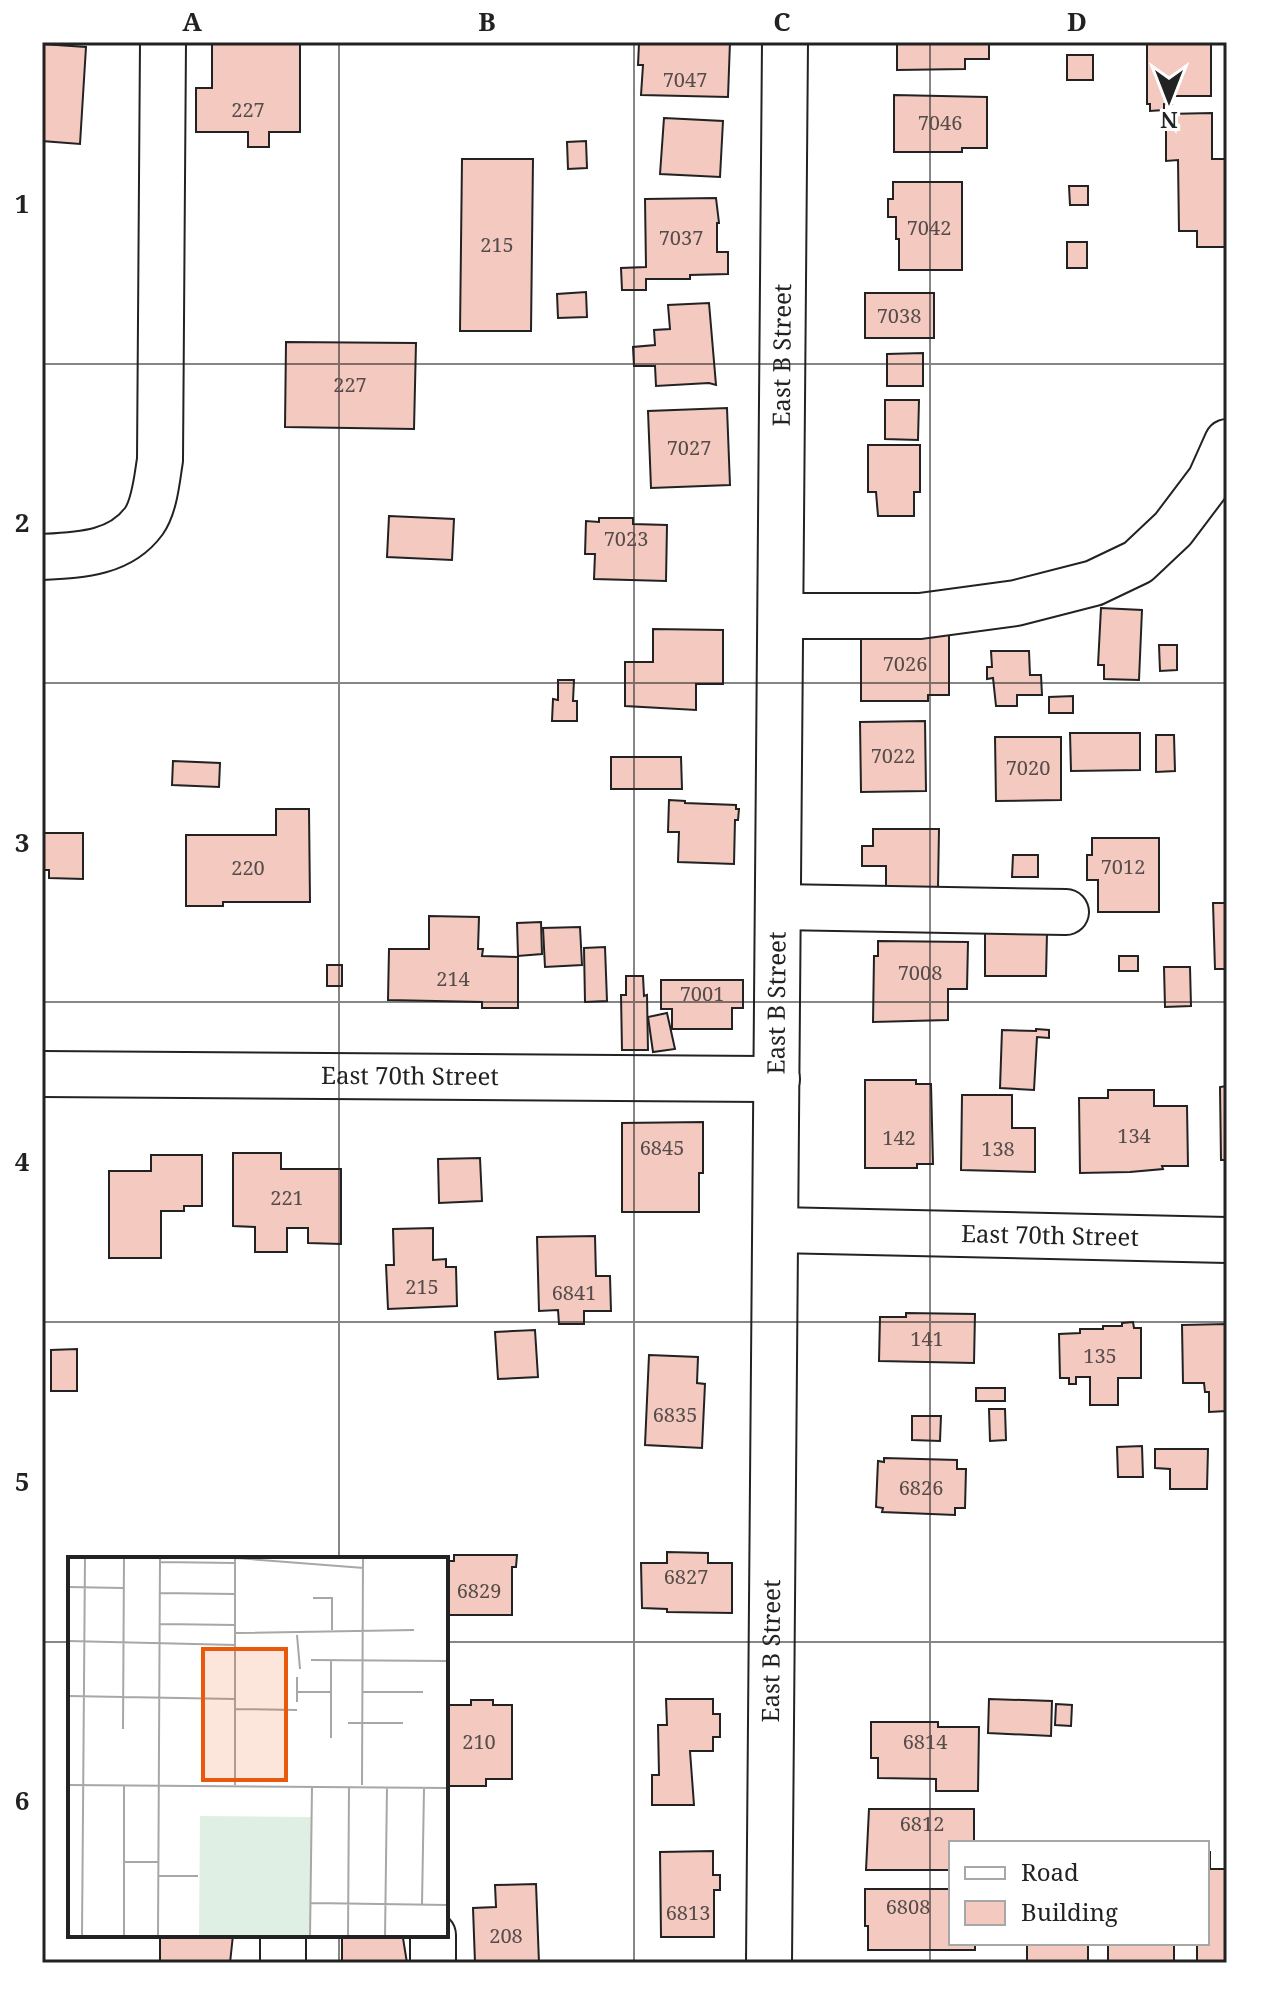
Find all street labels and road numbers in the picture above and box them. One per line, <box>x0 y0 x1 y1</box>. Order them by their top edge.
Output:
street label: East B Street <box>764 283 798 427</box>
street label: East B Street <box>758 931 793 1075</box>
street label: East 70th Street <box>321 1058 499 1092</box>
street label: East 70th Street <box>961 1216 1139 1253</box>
street label: East B Street <box>753 1579 787 1723</box>

